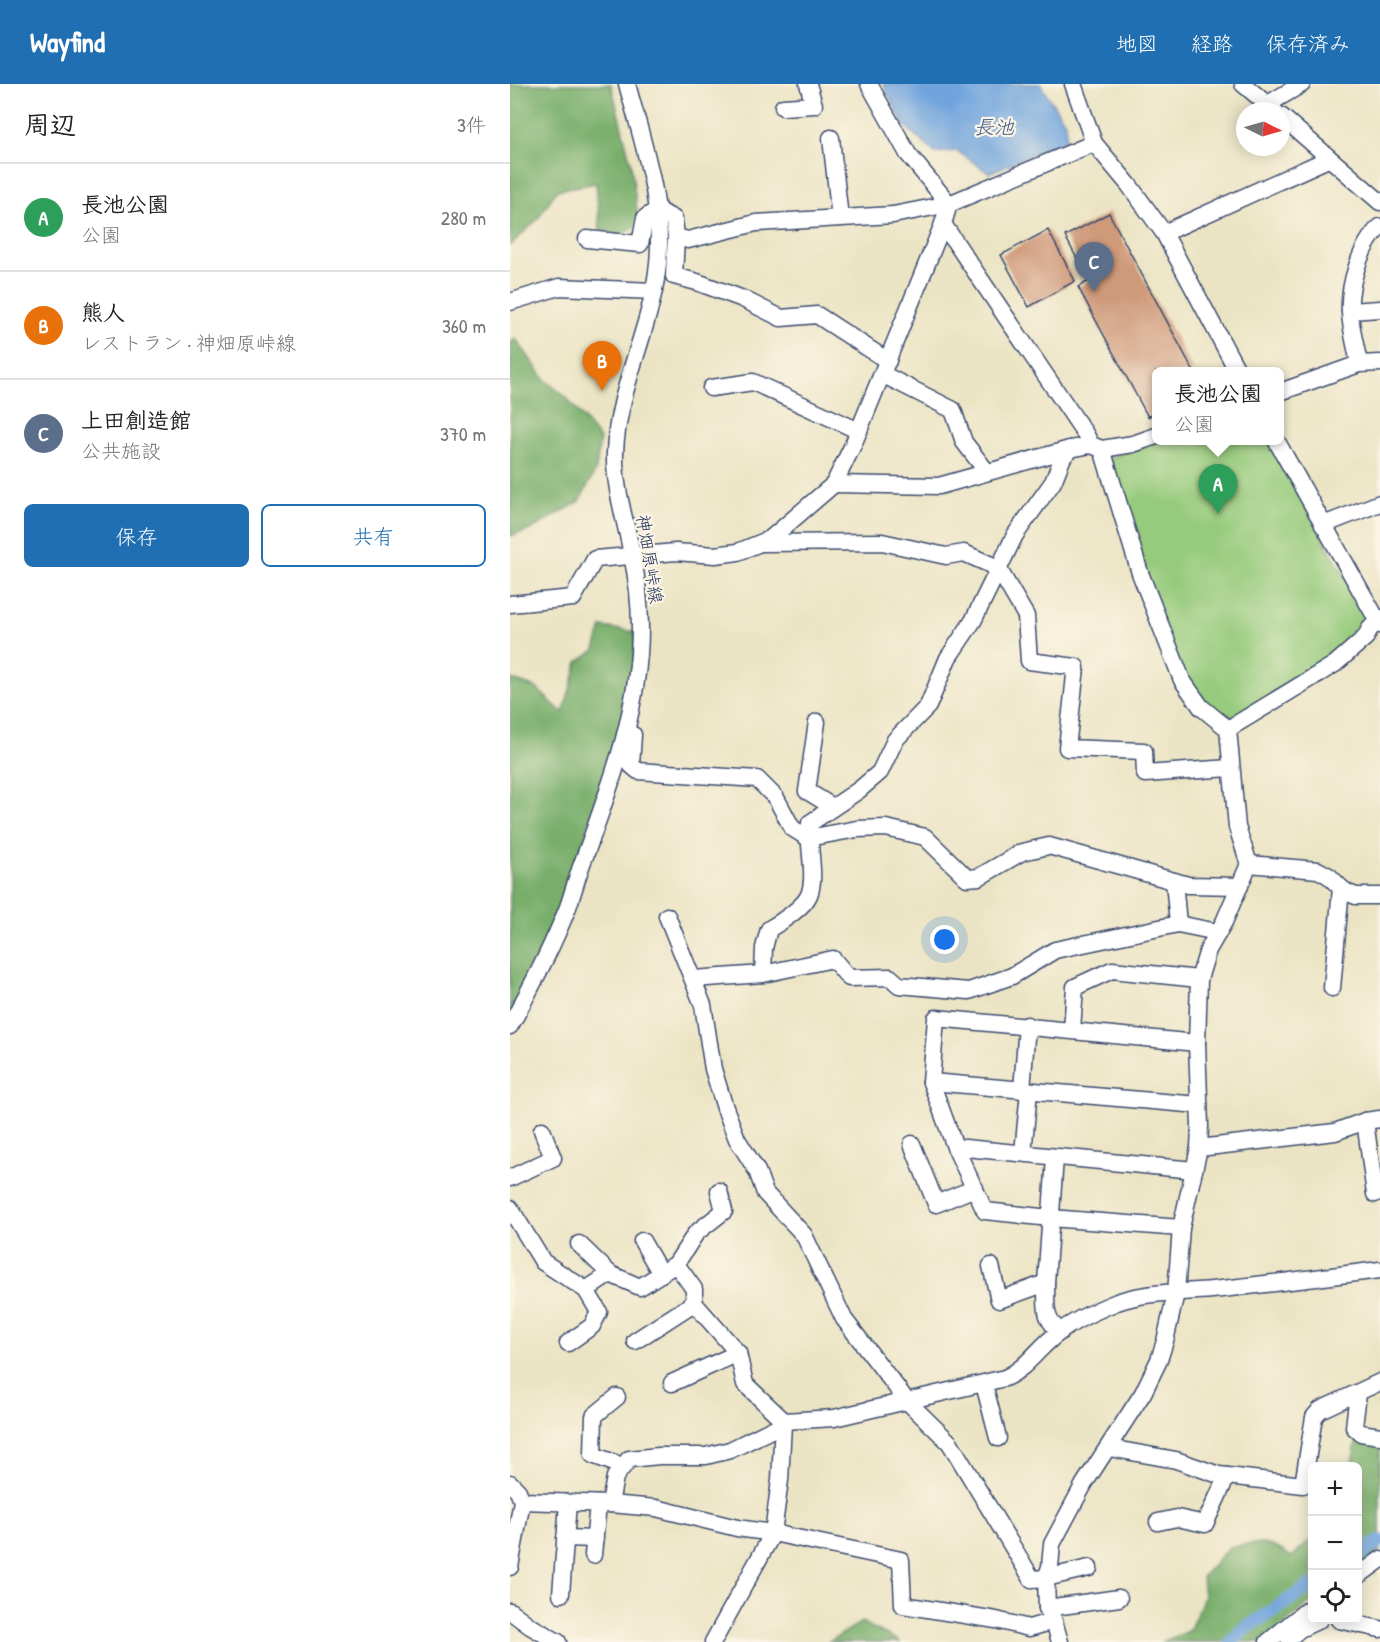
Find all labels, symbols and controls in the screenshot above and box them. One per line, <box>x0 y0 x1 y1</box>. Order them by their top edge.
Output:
text: Wayfind <box>30 23 105 61</box>
text: 地図 <box>1116 29 1158 58</box>
text: 経路 <box>1191 29 1233 58</box>
text: 保存済み <box>1266 29 1350 58</box>
north arrow <box>1236 102 1290 156</box>
text: 周辺 <box>24 107 76 142</box>
text: 3件 <box>457 111 486 138</box>
water label: 長池 <box>974 113 1015 140</box>
text: 長池公園 <box>81 189 169 219</box>
text: A <box>39 204 48 231</box>
text: 280 m <box>441 204 486 231</box>
text: 公園 <box>81 221 121 248</box>
pin: C <box>1074 242 1114 292</box>
text: 熊人 <box>81 297 125 327</box>
text: B <box>38 312 49 339</box>
text: 360 m <box>442 312 486 339</box>
text: レストラン · 神畑原峠線 <box>81 329 296 356</box>
pin: B <box>582 342 622 391</box>
popup <box>1152 367 1284 445</box>
text: 長池公園 <box>1174 378 1262 408</box>
text: 上田創造館 <box>81 405 191 435</box>
text: 公園 <box>1174 410 1214 437</box>
text: C <box>38 420 49 447</box>
text: 370 m <box>440 420 486 447</box>
text: 公共施設 <box>81 437 161 464</box>
pin: A <box>1198 464 1238 514</box>
button: 保存 <box>24 504 249 567</box>
button: 共有 <box>261 504 486 567</box>
street label: 神畑原峠線 <box>631 513 669 605</box>
your location <box>930 925 959 954</box>
map controls <box>1308 1462 1362 1624</box>
button: + <box>1308 1462 1362 1516</box>
button: − <box>1308 1516 1362 1570</box>
button: locate <box>1308 1570 1362 1624</box>

